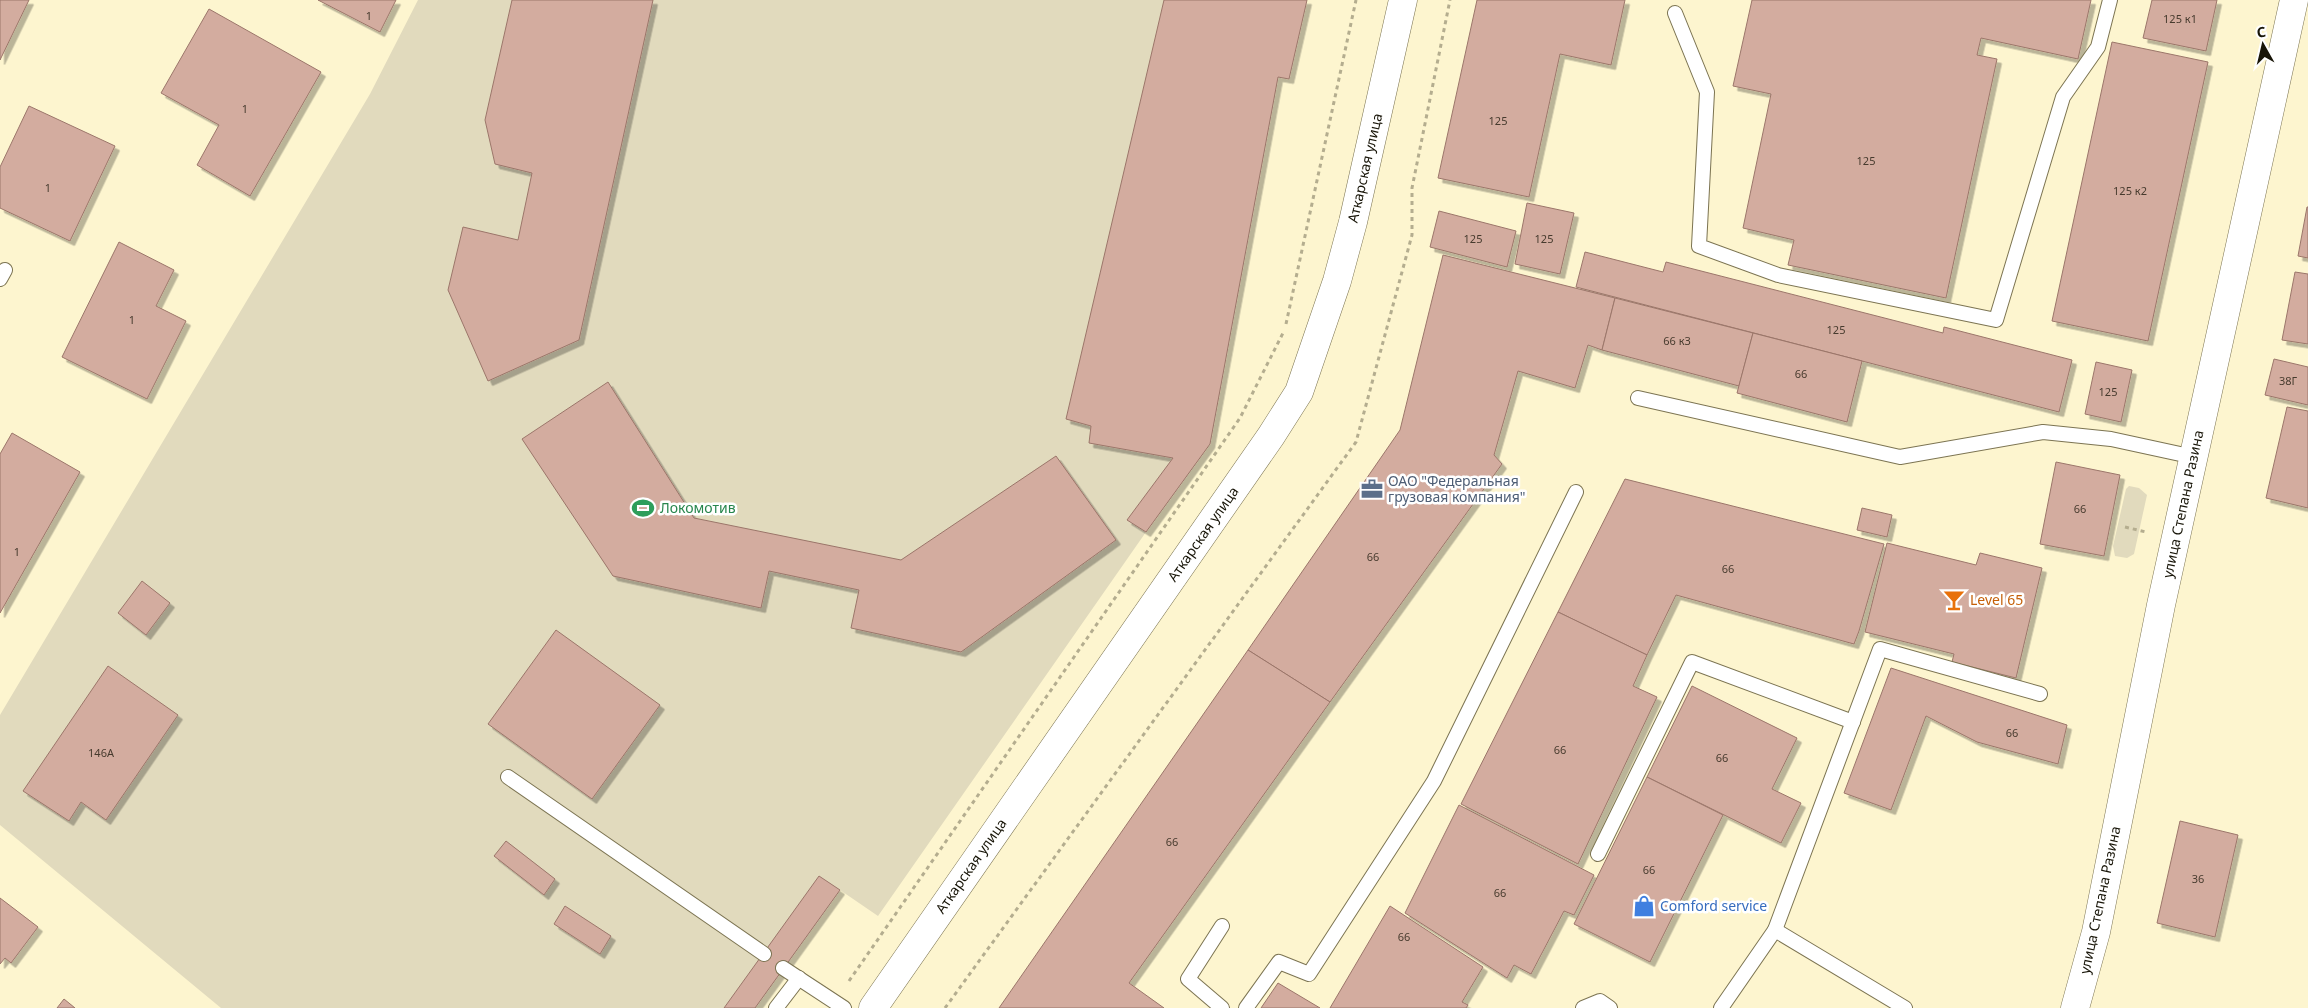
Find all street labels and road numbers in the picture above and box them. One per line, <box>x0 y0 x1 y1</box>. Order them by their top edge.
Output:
street label: Аткарская улица <box>1343 111 1386 224</box>
street label: улица Степана Разина <box>2158 428 2207 579</box>
street label: Аткарская улица <box>1163 483 1242 585</box>
street label: Аткарская улица <box>931 815 1010 917</box>
street label: улица Степана Разина <box>2075 824 2124 975</box>

